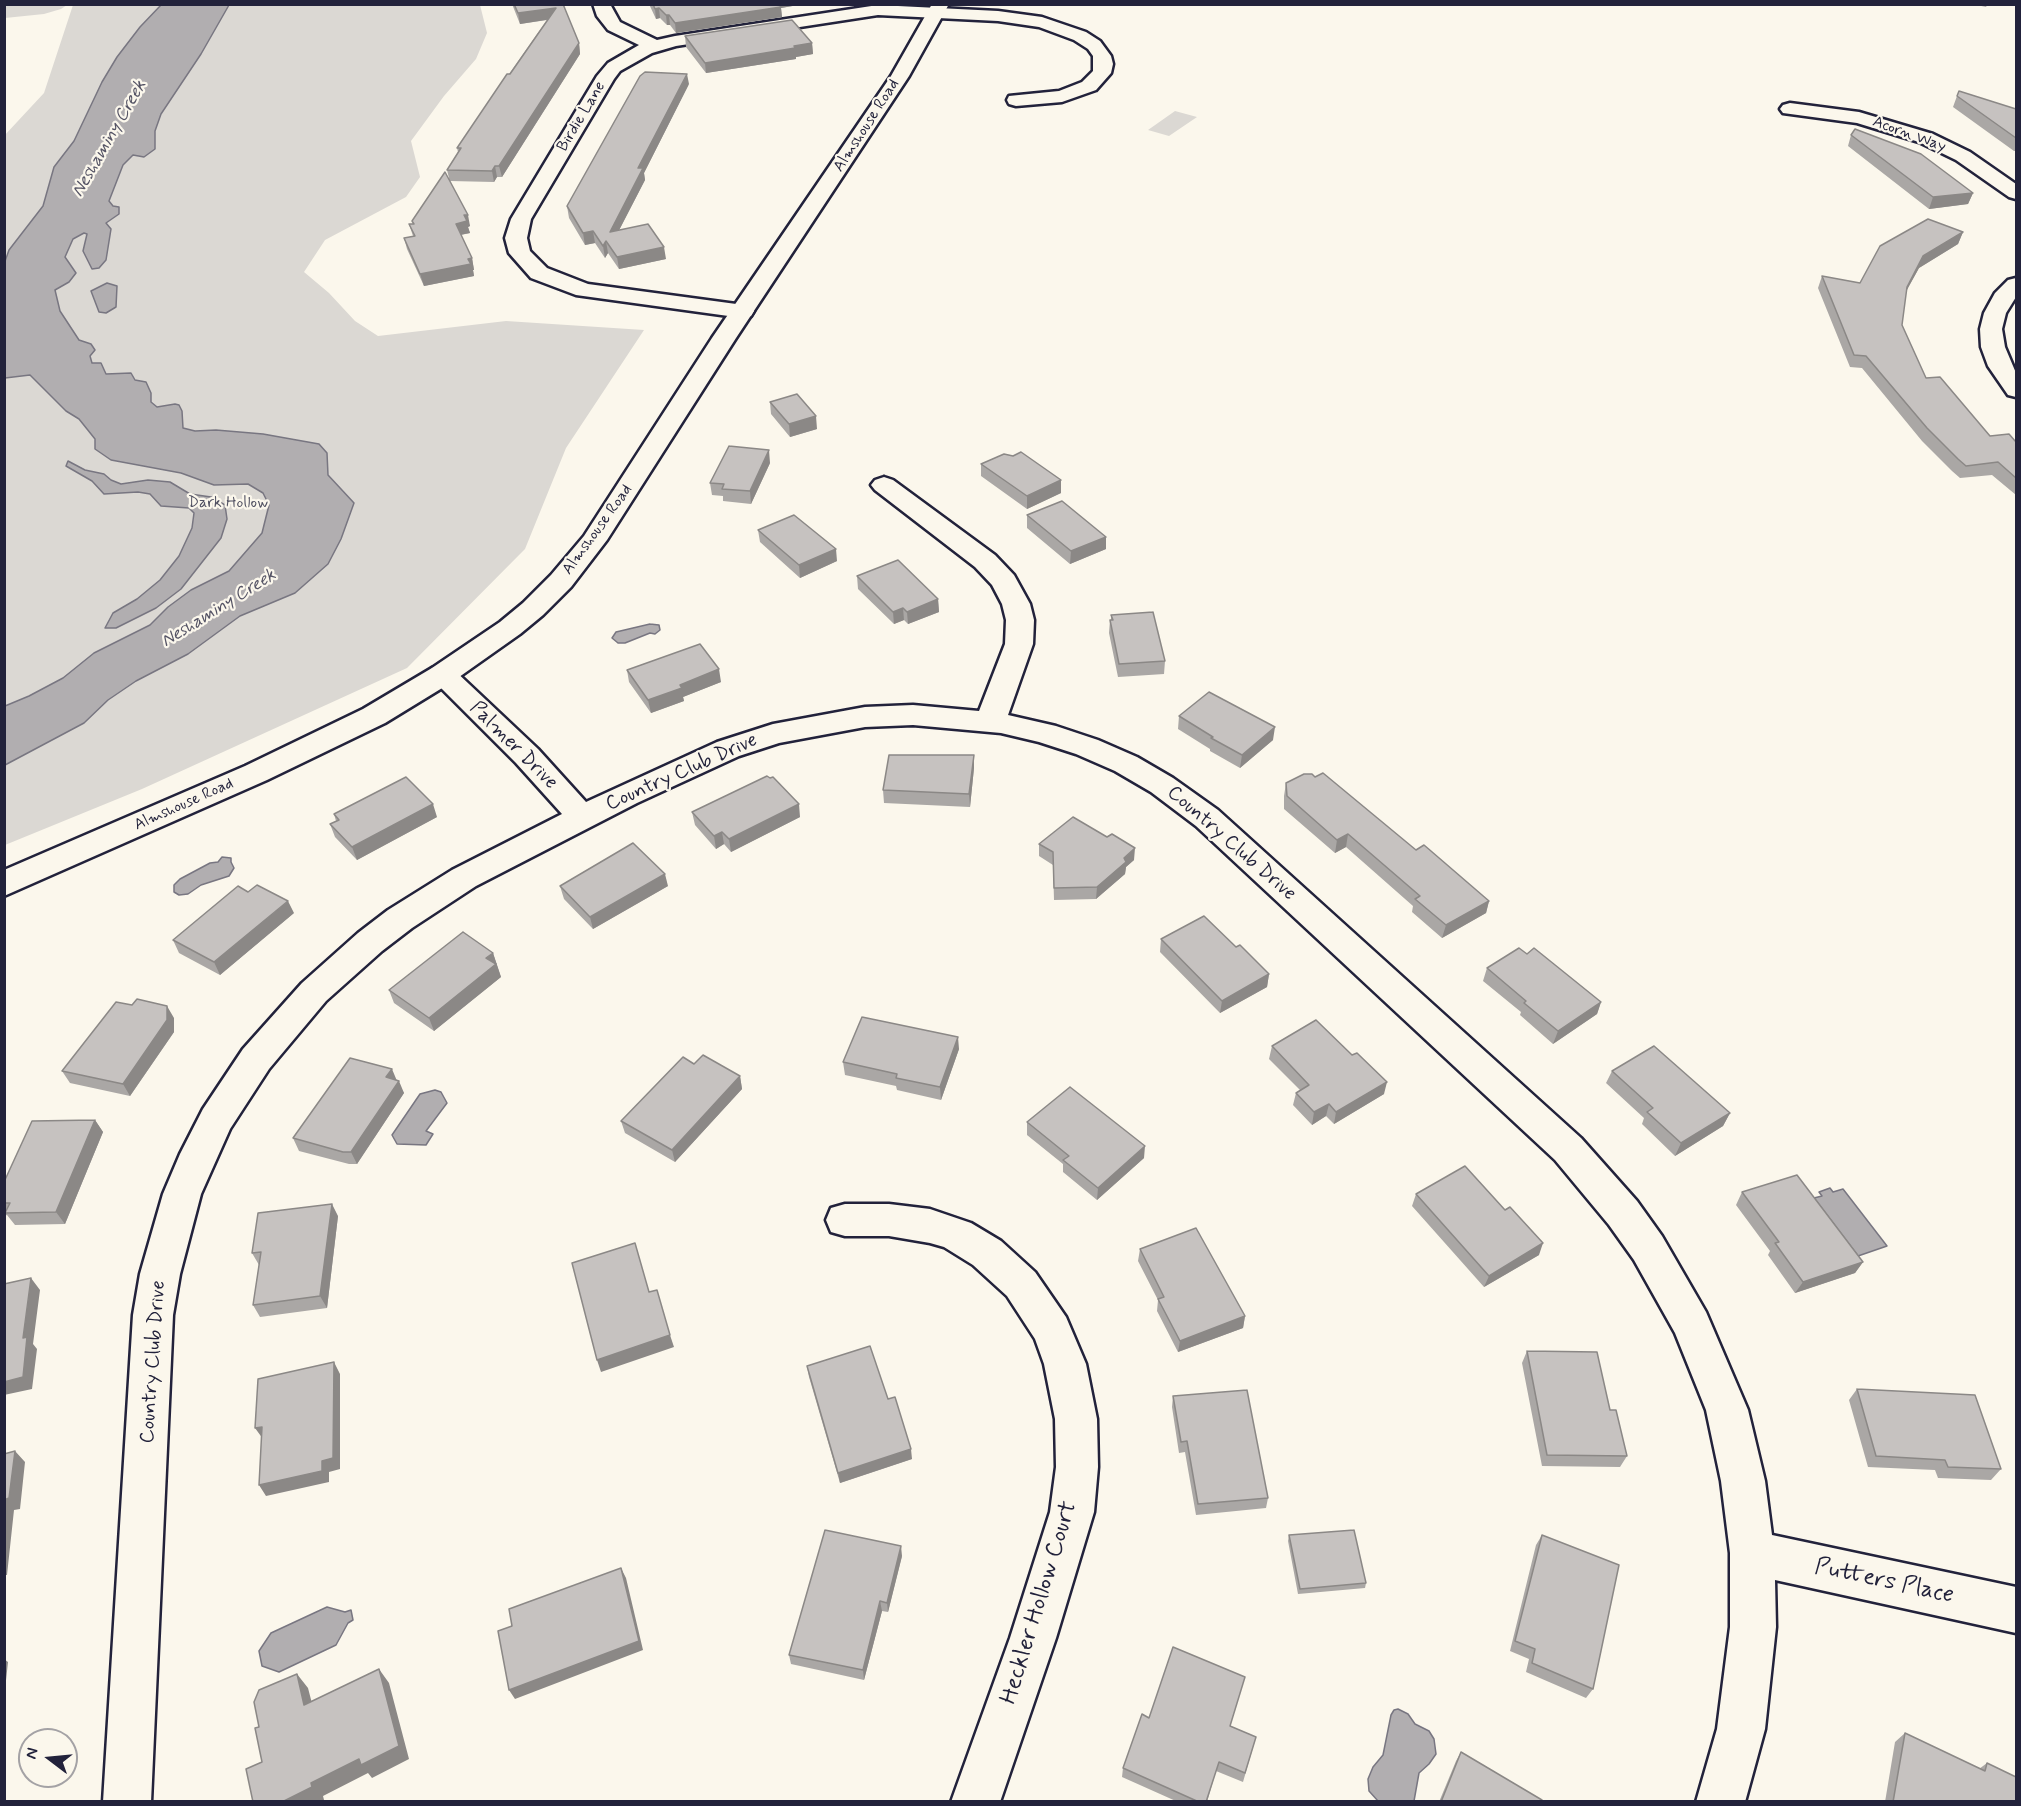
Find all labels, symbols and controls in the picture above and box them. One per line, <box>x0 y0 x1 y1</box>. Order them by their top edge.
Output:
street label: Almshouse Road <box>830 76 904 176</box>
water label: Neshaminy Creek <box>68 77 152 201</box>
street label: Birdie Lane <box>554 79 610 155</box>
street label: Acorn Way <box>1870 113 1948 157</box>
street label: Almshouse Road <box>559 481 637 579</box>
park label: Dark Hollow <box>188 494 268 514</box>
water label: Neshaminy Creek <box>158 565 280 653</box>
street label: Palmer Drive <box>464 697 562 795</box>
street label: Country Club Drive <box>603 729 761 817</box>
street label: Almshouse Road <box>131 775 237 835</box>
street label: Country Club Drive <box>1161 781 1301 907</box>
street label: Country Club Drive <box>136 1280 172 1444</box>
street label: Heckler Hollow Court <box>995 1498 1085 1708</box>
street label: Putters Place <box>1812 1553 1956 1611</box>
north arrow <box>18 1728 78 1788</box>
text: N <box>21 1745 44 1761</box>

